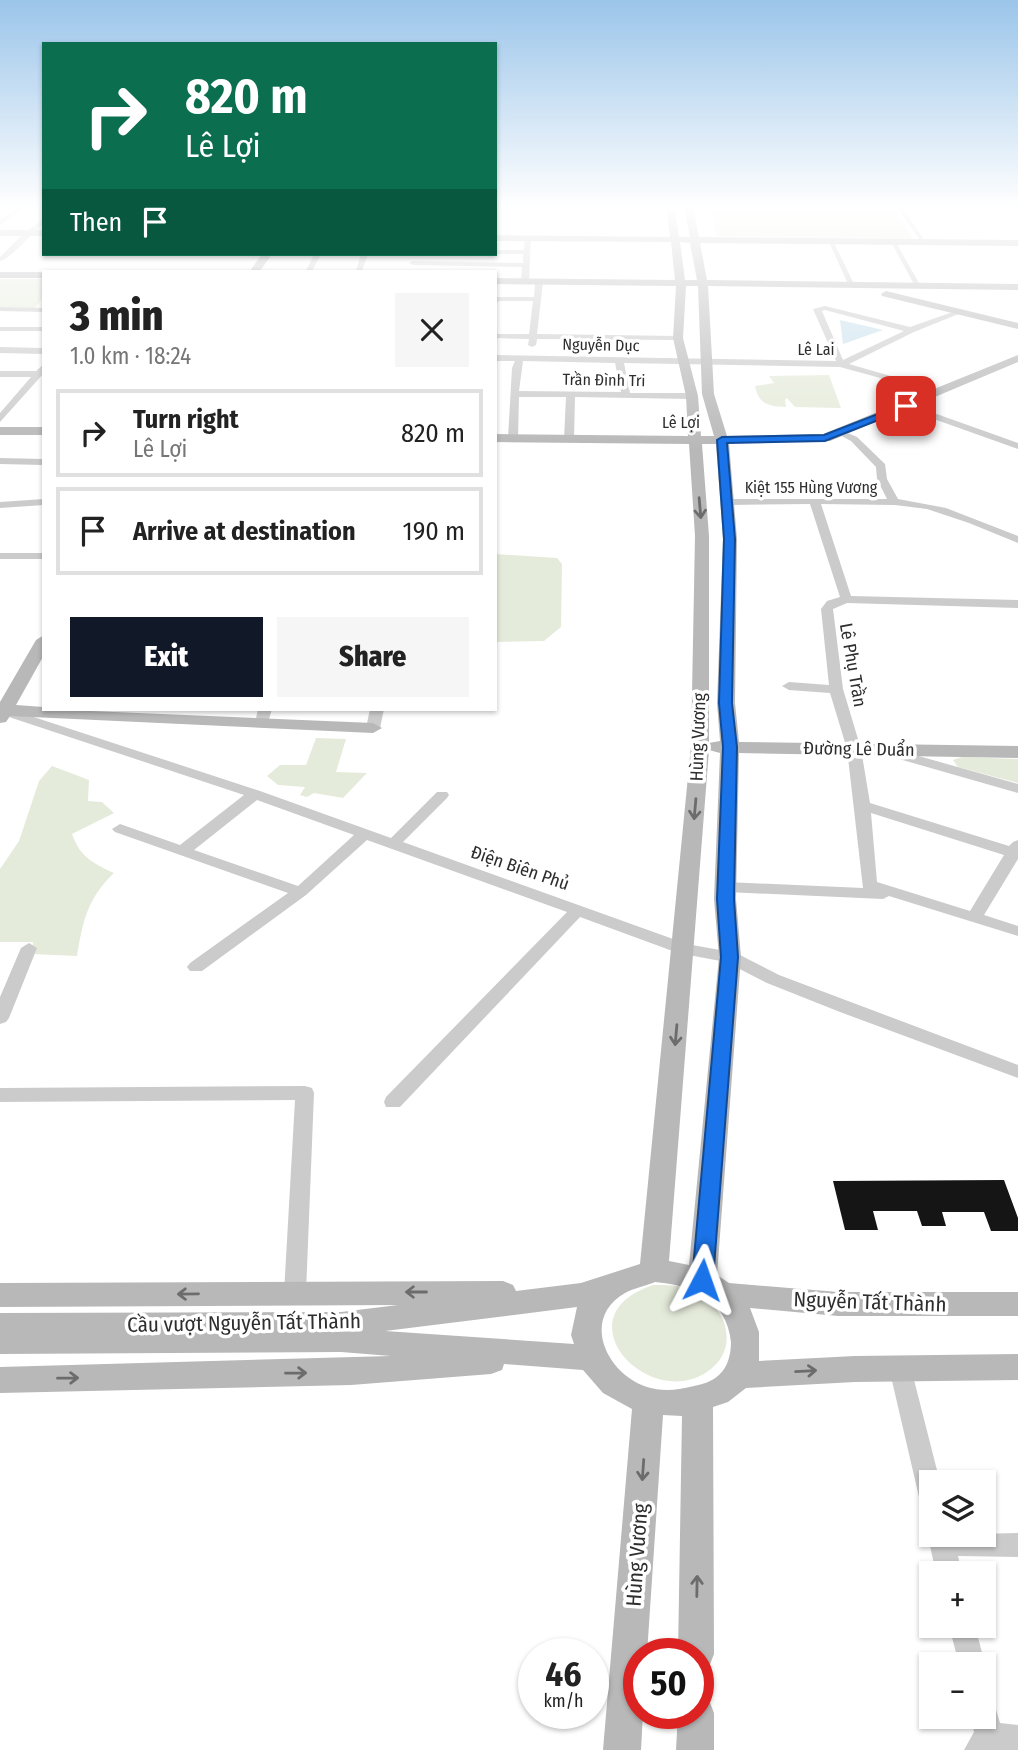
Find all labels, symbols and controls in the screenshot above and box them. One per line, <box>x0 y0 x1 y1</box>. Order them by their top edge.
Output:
text: 820 m <box>185 67 308 126</box>
icon: right <box>70 70 161 161</box>
text: Lê Lợi <box>185 127 261 165</box>
icon: arrive <box>136 203 174 241</box>
text: Then <box>70 207 122 238</box>
text: 3 min <box>70 291 163 341</box>
button: close <box>395 293 469 367</box>
street label: Nguyễn Dục <box>562 335 640 355</box>
street label: Lê Lai <box>797 340 835 359</box>
text: 1.0 km · 18:24 <box>70 342 191 370</box>
street label: Trần Đình Tri <box>562 369 646 390</box>
pin <box>876 376 936 436</box>
icon: arrive <box>887 387 925 425</box>
text: Turn right <box>133 404 239 435</box>
street label: Lê Lợi <box>662 413 700 432</box>
icon: right <box>74 414 112 452</box>
text: 820 m <box>401 418 465 449</box>
text: Lê Lợi <box>133 435 187 463</box>
street label: Kiệt 155 Hùng Vương <box>745 478 878 497</box>
one-way arrow <box>694 496 707 519</box>
icon: arrive <box>74 512 112 550</box>
text: Arrive at destination <box>133 516 356 547</box>
text: 190 m <box>403 516 465 547</box>
button: Exit <box>70 617 263 697</box>
button: Share <box>277 617 469 697</box>
street label: Lê Phụ Trần <box>835 621 871 709</box>
street label: Hùng Vương <box>685 692 711 782</box>
street label: Đường Lê Duẩn <box>803 736 915 761</box>
one-way arrow <box>688 797 701 819</box>
street label: Điện Biên Phủ <box>468 841 572 895</box>
one-way arrow <box>669 1023 682 1046</box>
position arrow <box>665 1243 739 1317</box>
one-way arrow <box>405 1285 428 1299</box>
street label: Nguyễn Tất Thành <box>793 1286 947 1318</box>
one-way arrow <box>177 1287 200 1300</box>
street label: Cầu vượt Nguyễn Tất Thành <box>127 1308 361 1338</box>
one-way arrow <box>794 1365 817 1378</box>
one-way arrow <box>284 1367 307 1380</box>
one-way arrow <box>56 1372 79 1385</box>
one-way arrow <box>636 1458 649 1481</box>
map controls <box>919 1470 996 1729</box>
button: layers <box>919 1470 996 1547</box>
street label: Hùng Vương <box>620 1502 654 1607</box>
button: + <box>919 1561 996 1638</box>
one-way arrow <box>690 1574 704 1597</box>
speed limit sign: 50 <box>623 1638 714 1729</box>
button: − <box>919 1652 996 1729</box>
text: 46 <box>545 1653 582 1695</box>
text: km/h <box>543 1690 584 1712</box>

